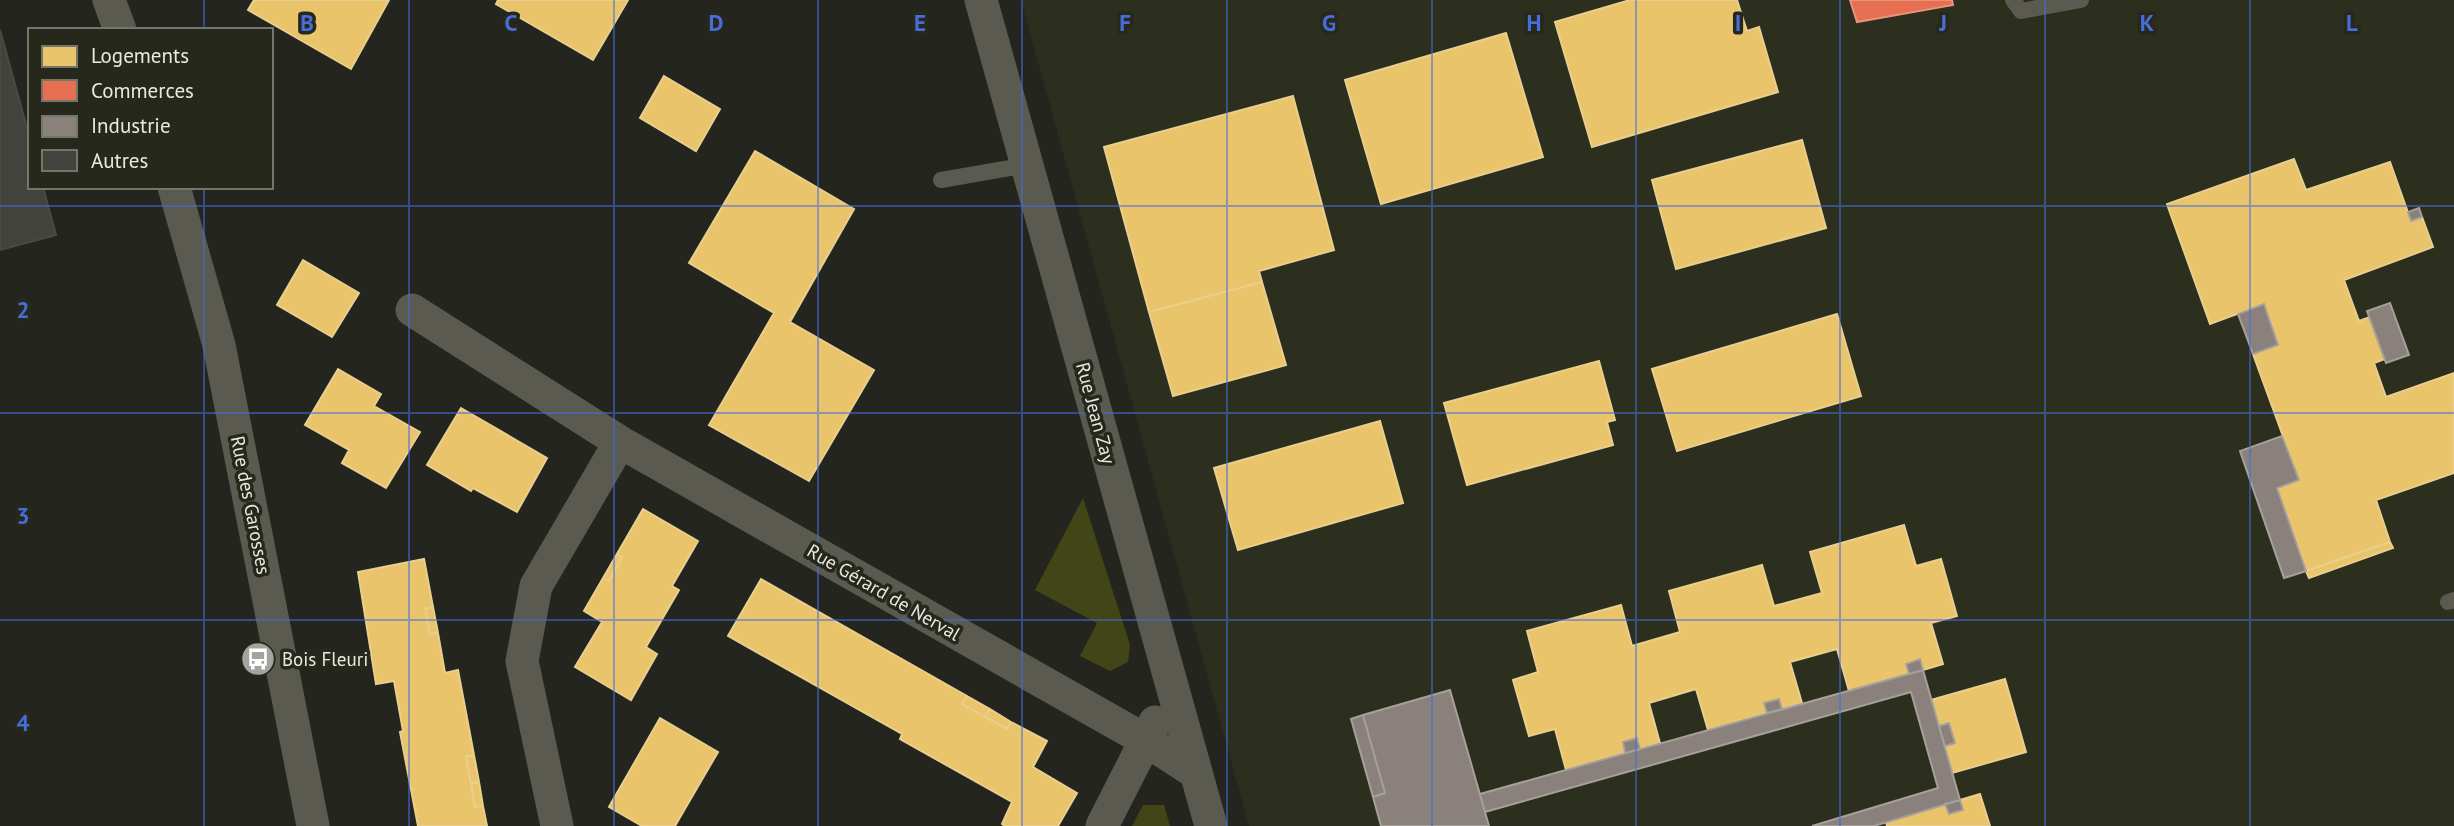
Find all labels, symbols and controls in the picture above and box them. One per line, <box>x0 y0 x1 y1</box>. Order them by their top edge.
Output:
text: B <box>300 8 314 37</box>
text: C <box>505 8 518 37</box>
text: D <box>709 8 723 37</box>
text: E <box>914 8 926 37</box>
text: F <box>1119 8 1131 37</box>
text: G <box>1322 8 1336 37</box>
text: H <box>1527 8 1541 37</box>
text: I <box>1735 8 1741 37</box>
text: J <box>1938 8 1947 37</box>
text: K <box>2140 8 2154 37</box>
text: L <box>2346 8 2358 37</box>
legend <box>28 28 273 189</box>
text: Logements <box>91 42 189 69</box>
text: Commerces <box>91 77 194 104</box>
text: Industrie <box>91 112 171 139</box>
text: Autres <box>91 147 148 174</box>
text: 2 <box>16 295 30 324</box>
street label: Rue Jean Zay <box>1071 360 1121 466</box>
street label: Rue des Garosses <box>226 434 276 576</box>
text: 3 <box>16 501 30 530</box>
street label: Rue Gérard de Nerval <box>803 538 965 646</box>
bus stop icon: Bois Fleuri <box>239 640 277 678</box>
place label: Bois Fleuri <box>282 647 368 671</box>
text: 4 <box>16 708 30 737</box>

